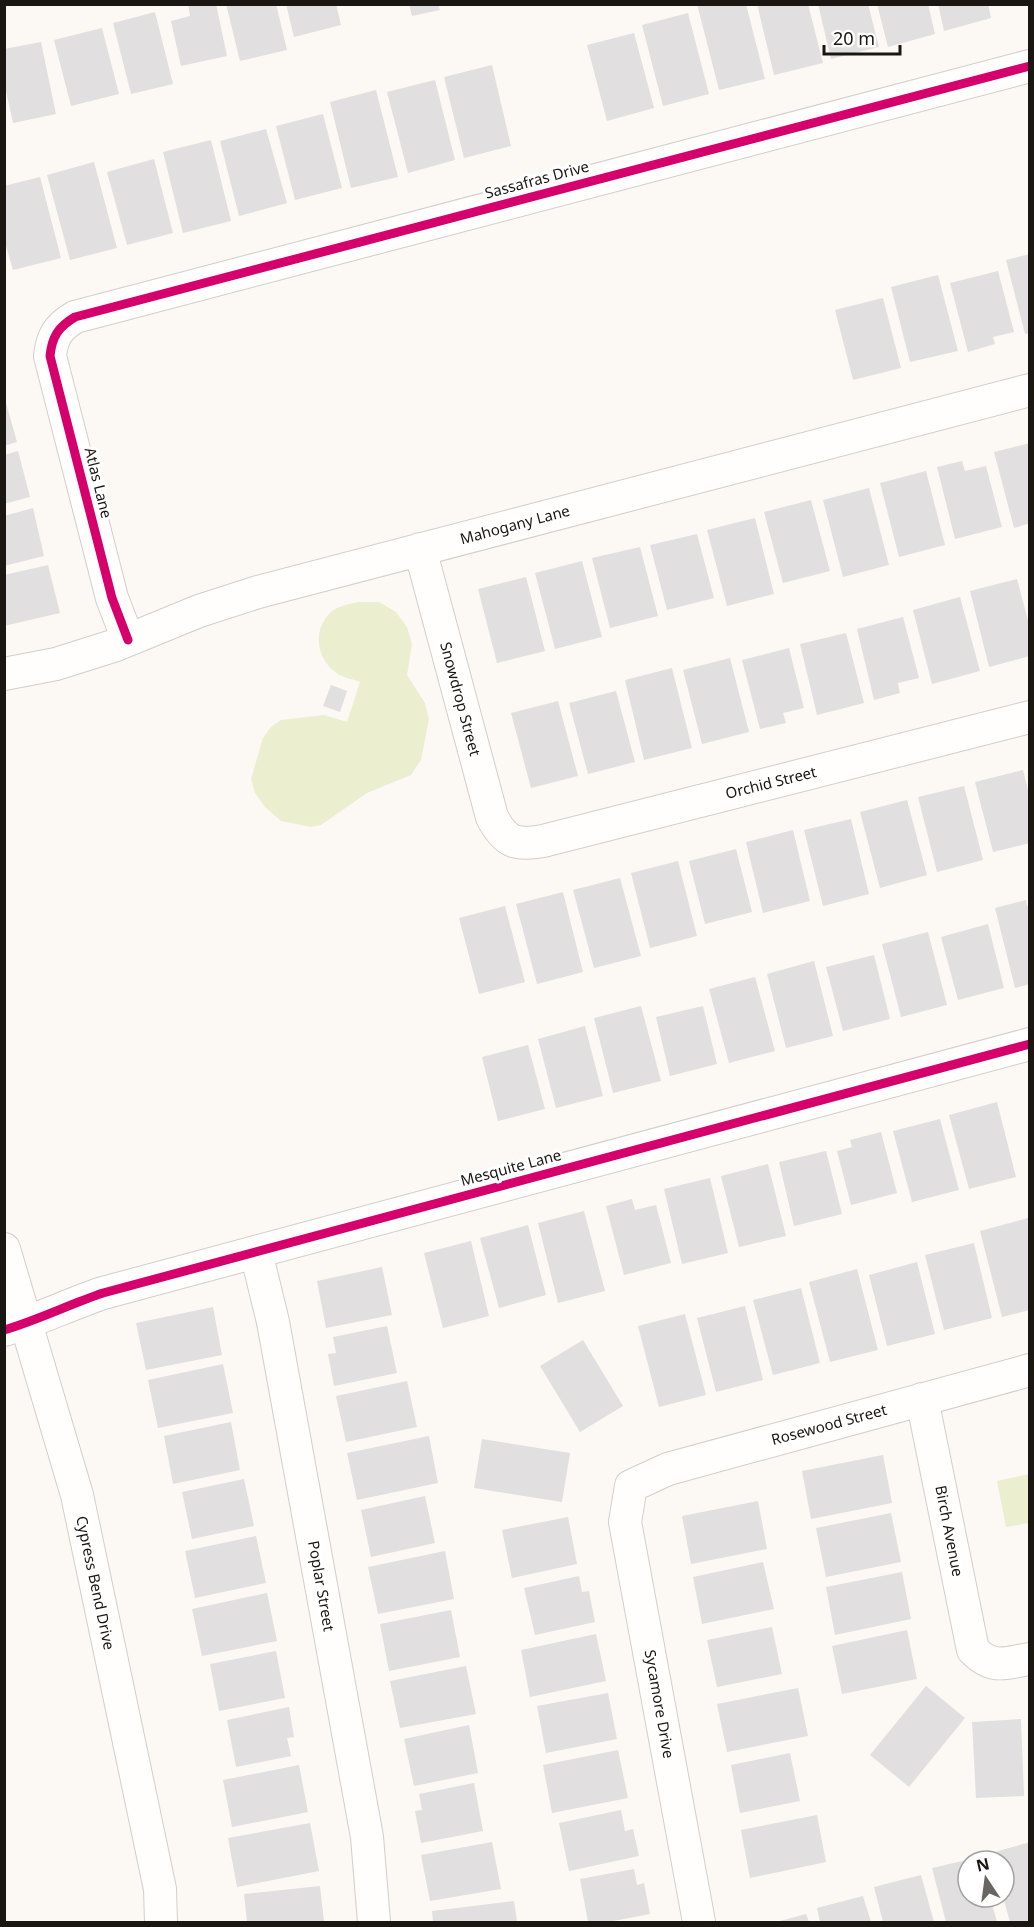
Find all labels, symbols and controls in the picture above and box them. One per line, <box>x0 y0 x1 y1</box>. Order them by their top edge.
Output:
scale bar <box>824 18 900 56</box>
text: 20 m <box>833 26 875 50</box>
street label: Sassafras Drive <box>482 156 591 203</box>
street label: Atlas Lane <box>81 445 117 520</box>
street label: Mahogany Lane <box>458 500 572 548</box>
street label: Snowdrop Street <box>436 640 486 759</box>
street label: Orchid Street <box>723 761 819 803</box>
street label: Mesquite Lane <box>458 1144 563 1190</box>
street label: Rosewood Street <box>769 1399 889 1449</box>
street label: Birch Avenue <box>931 1483 969 1578</box>
street label: Cypress Bend Drive <box>72 1514 120 1652</box>
street label: Poplar Street <box>304 1539 340 1633</box>
street label: Sycamore Drive <box>641 1648 679 1760</box>
north arrow <box>956 1849 1016 1909</box>
text: N <box>974 1852 991 1877</box>

